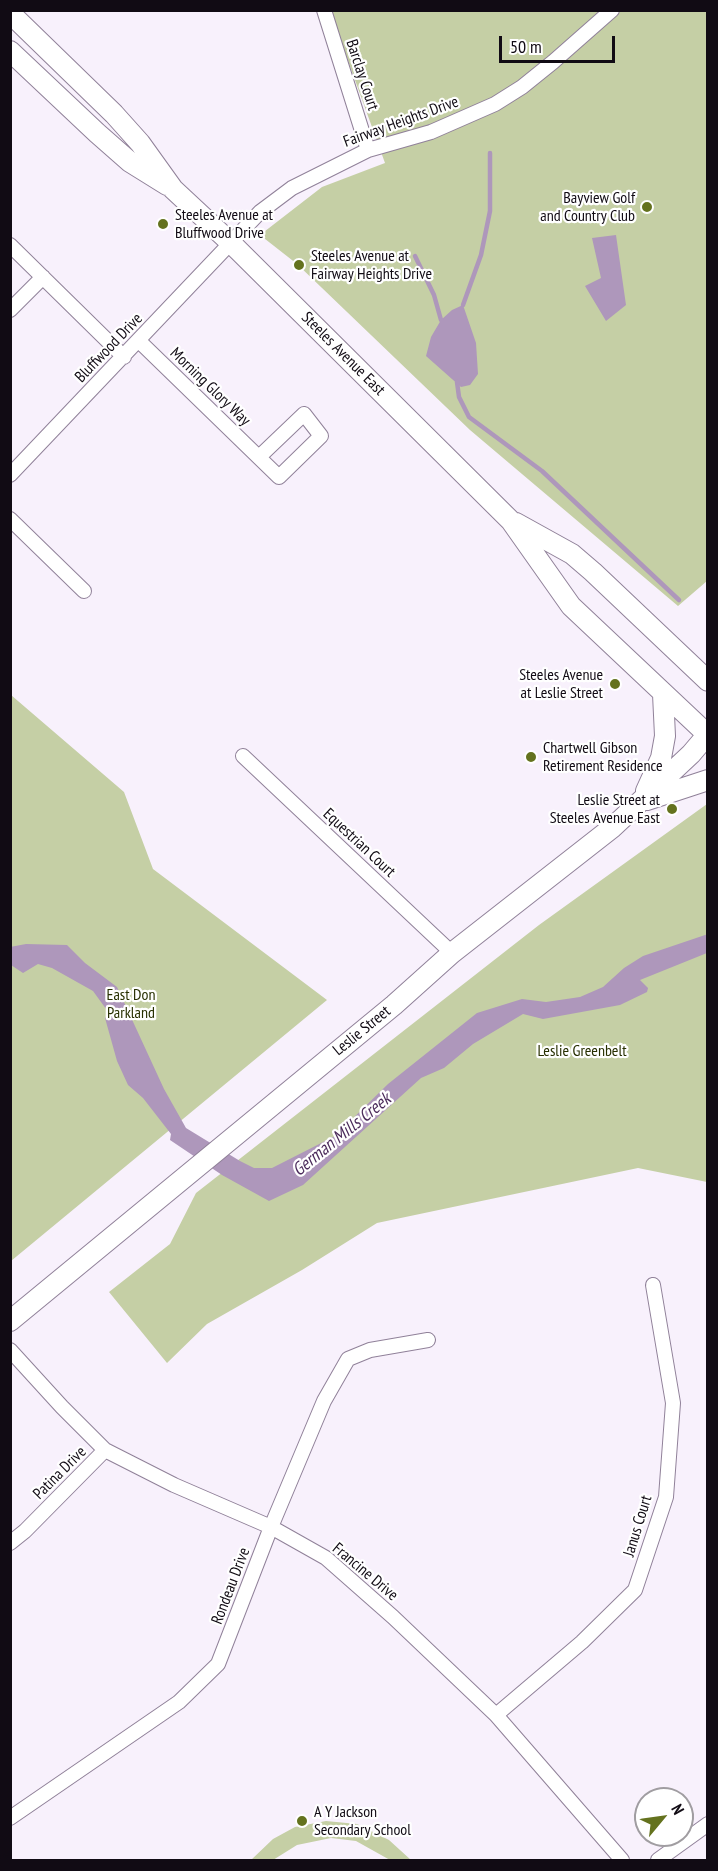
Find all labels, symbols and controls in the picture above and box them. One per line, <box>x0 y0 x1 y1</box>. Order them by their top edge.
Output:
scale bar <box>502 24 618 62</box>
text: 50 m <box>510 35 542 58</box>
street label: Barclay Court <box>342 37 382 113</box>
street label: Fairway Heights Drive <box>341 92 461 152</box>
place label: Bayview Golf and Country Club <box>540 188 635 226</box>
marker: Bayview Golf and Country Club <box>640 200 654 214</box>
place label: Steeles Avenue at Bluffwood Drive <box>175 205 273 243</box>
marker: Steeles Avenue at Bluffwood Drive <box>156 217 170 231</box>
place label: Steeles Avenue at Fairway Heights Drive <box>311 246 432 284</box>
marker: Steeles Avenue at Fairway Heights Drive <box>292 258 306 272</box>
street label: Steeles Avenue East <box>297 308 389 400</box>
street label: Bluffwood Drive <box>71 309 147 387</box>
street label: Morning Glory Way <box>166 344 254 430</box>
place label: Steeles Avenue at Leslie Street <box>519 665 603 703</box>
marker: Steeles Avenue at Leslie Street <box>608 677 622 691</box>
place label: Chartwell Gibson Retirement Residence <box>543 738 663 776</box>
marker: Chartwell Gibson Retirement Residence <box>524 750 538 764</box>
place label: Leslie Street at Steeles Avenue East <box>550 790 660 828</box>
marker: Leslie Street at Steeles Avenue East <box>665 802 679 816</box>
street label: Equestrian Court <box>319 805 399 881</box>
park label: East Don Parkland <box>107 985 155 1023</box>
street label: Leslie Street <box>329 1002 395 1060</box>
park label: Leslie Greenbelt <box>537 1041 627 1061</box>
water label: German Mills Creek <box>289 1089 395 1181</box>
street label: Patina Drive <box>30 1443 90 1503</box>
street label: Janus Court <box>620 1493 656 1559</box>
street label: Francine Drive <box>328 1539 402 1605</box>
street label: Rondeau Drive <box>208 1545 254 1627</box>
north arrow <box>634 1787 694 1847</box>
text: N <box>667 1801 689 1818</box>
place label: A Y Jackson Secondary School <box>314 1802 411 1840</box>
marker: A Y Jackson Secondary School <box>295 1814 309 1828</box>

